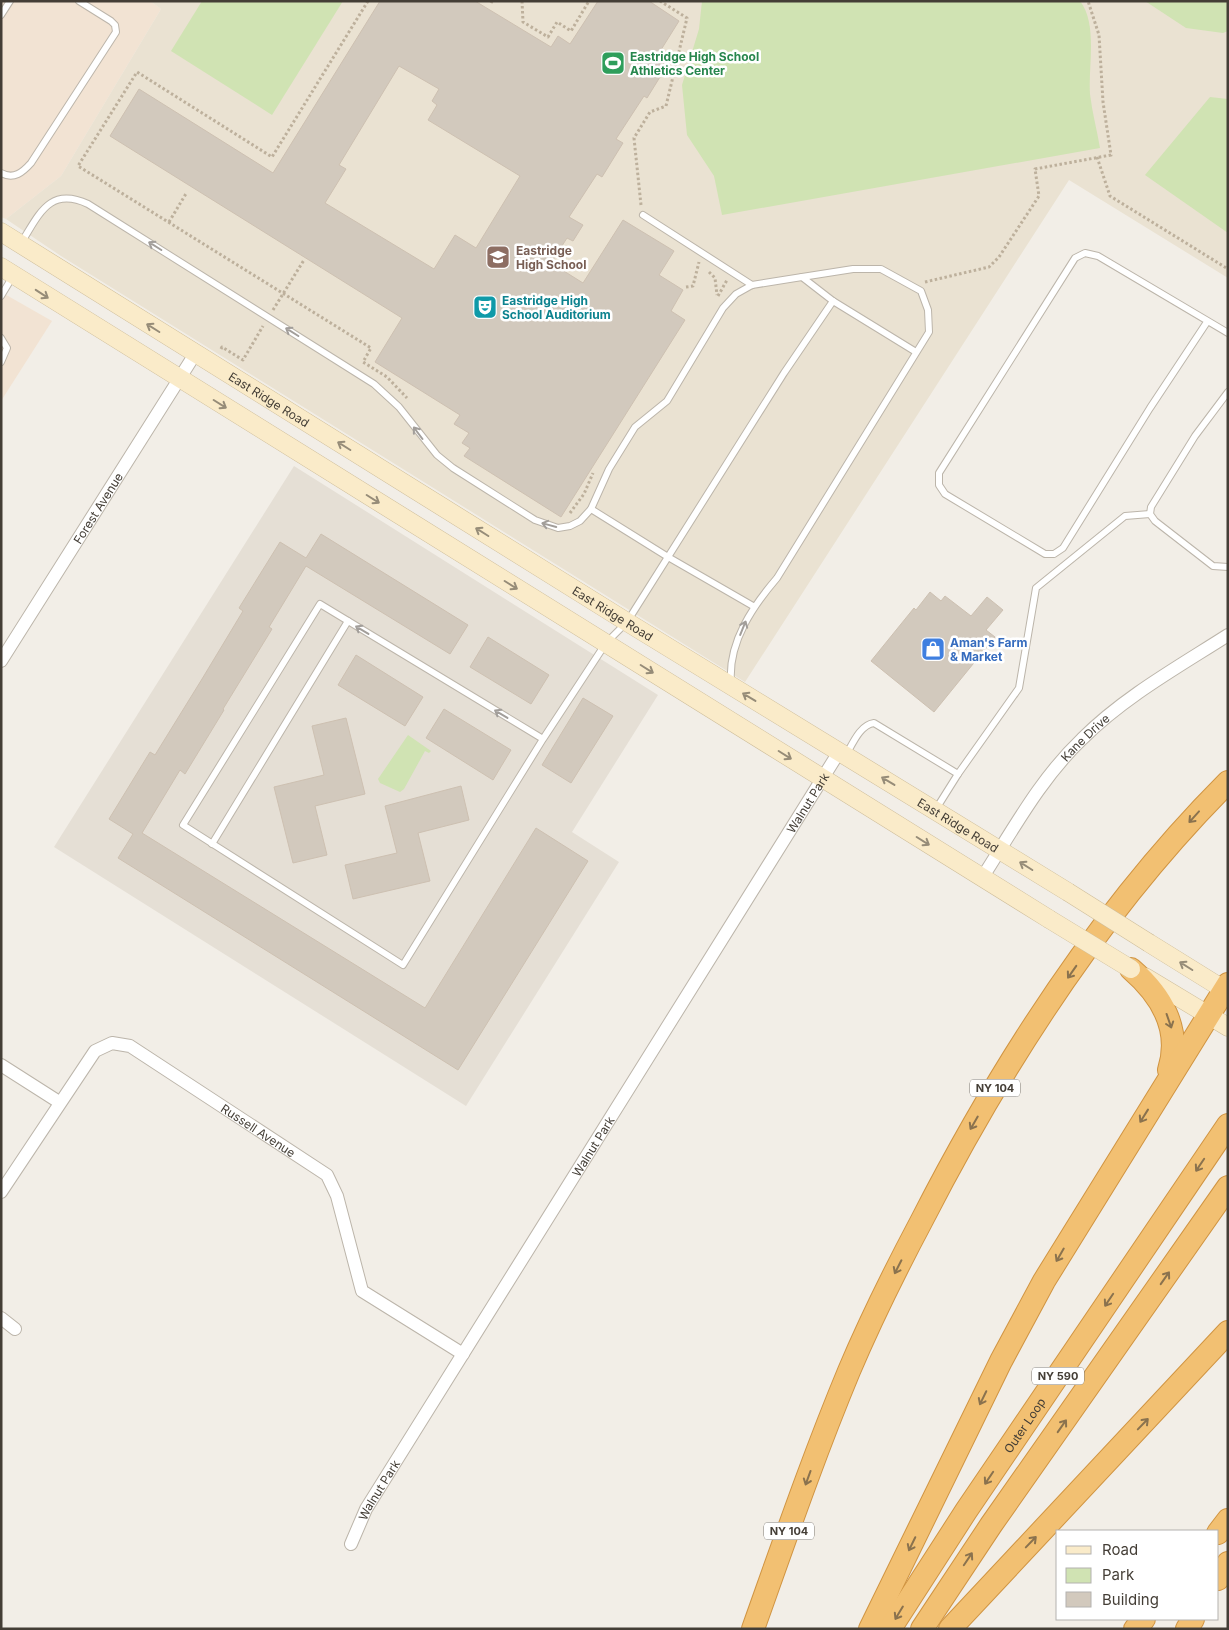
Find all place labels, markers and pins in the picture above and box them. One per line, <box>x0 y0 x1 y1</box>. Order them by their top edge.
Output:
place label: Eastridge High School Athletics Center <box>630 49 759 78</box>
sports icon: Eastridge High School Athletics Center <box>600 50 626 76</box>
place label: Eastridge High School <box>516 243 586 272</box>
school or university icon: Eastridge High School <box>485 244 511 270</box>
place label: Eastridge High School Auditorium <box>502 293 611 322</box>
theatre icon: Eastridge High School Auditorium <box>472 294 498 320</box>
place label: Aman's Farm & Market <box>950 635 1027 664</box>
shop icon: Aman's Farm & Market <box>920 636 946 662</box>

